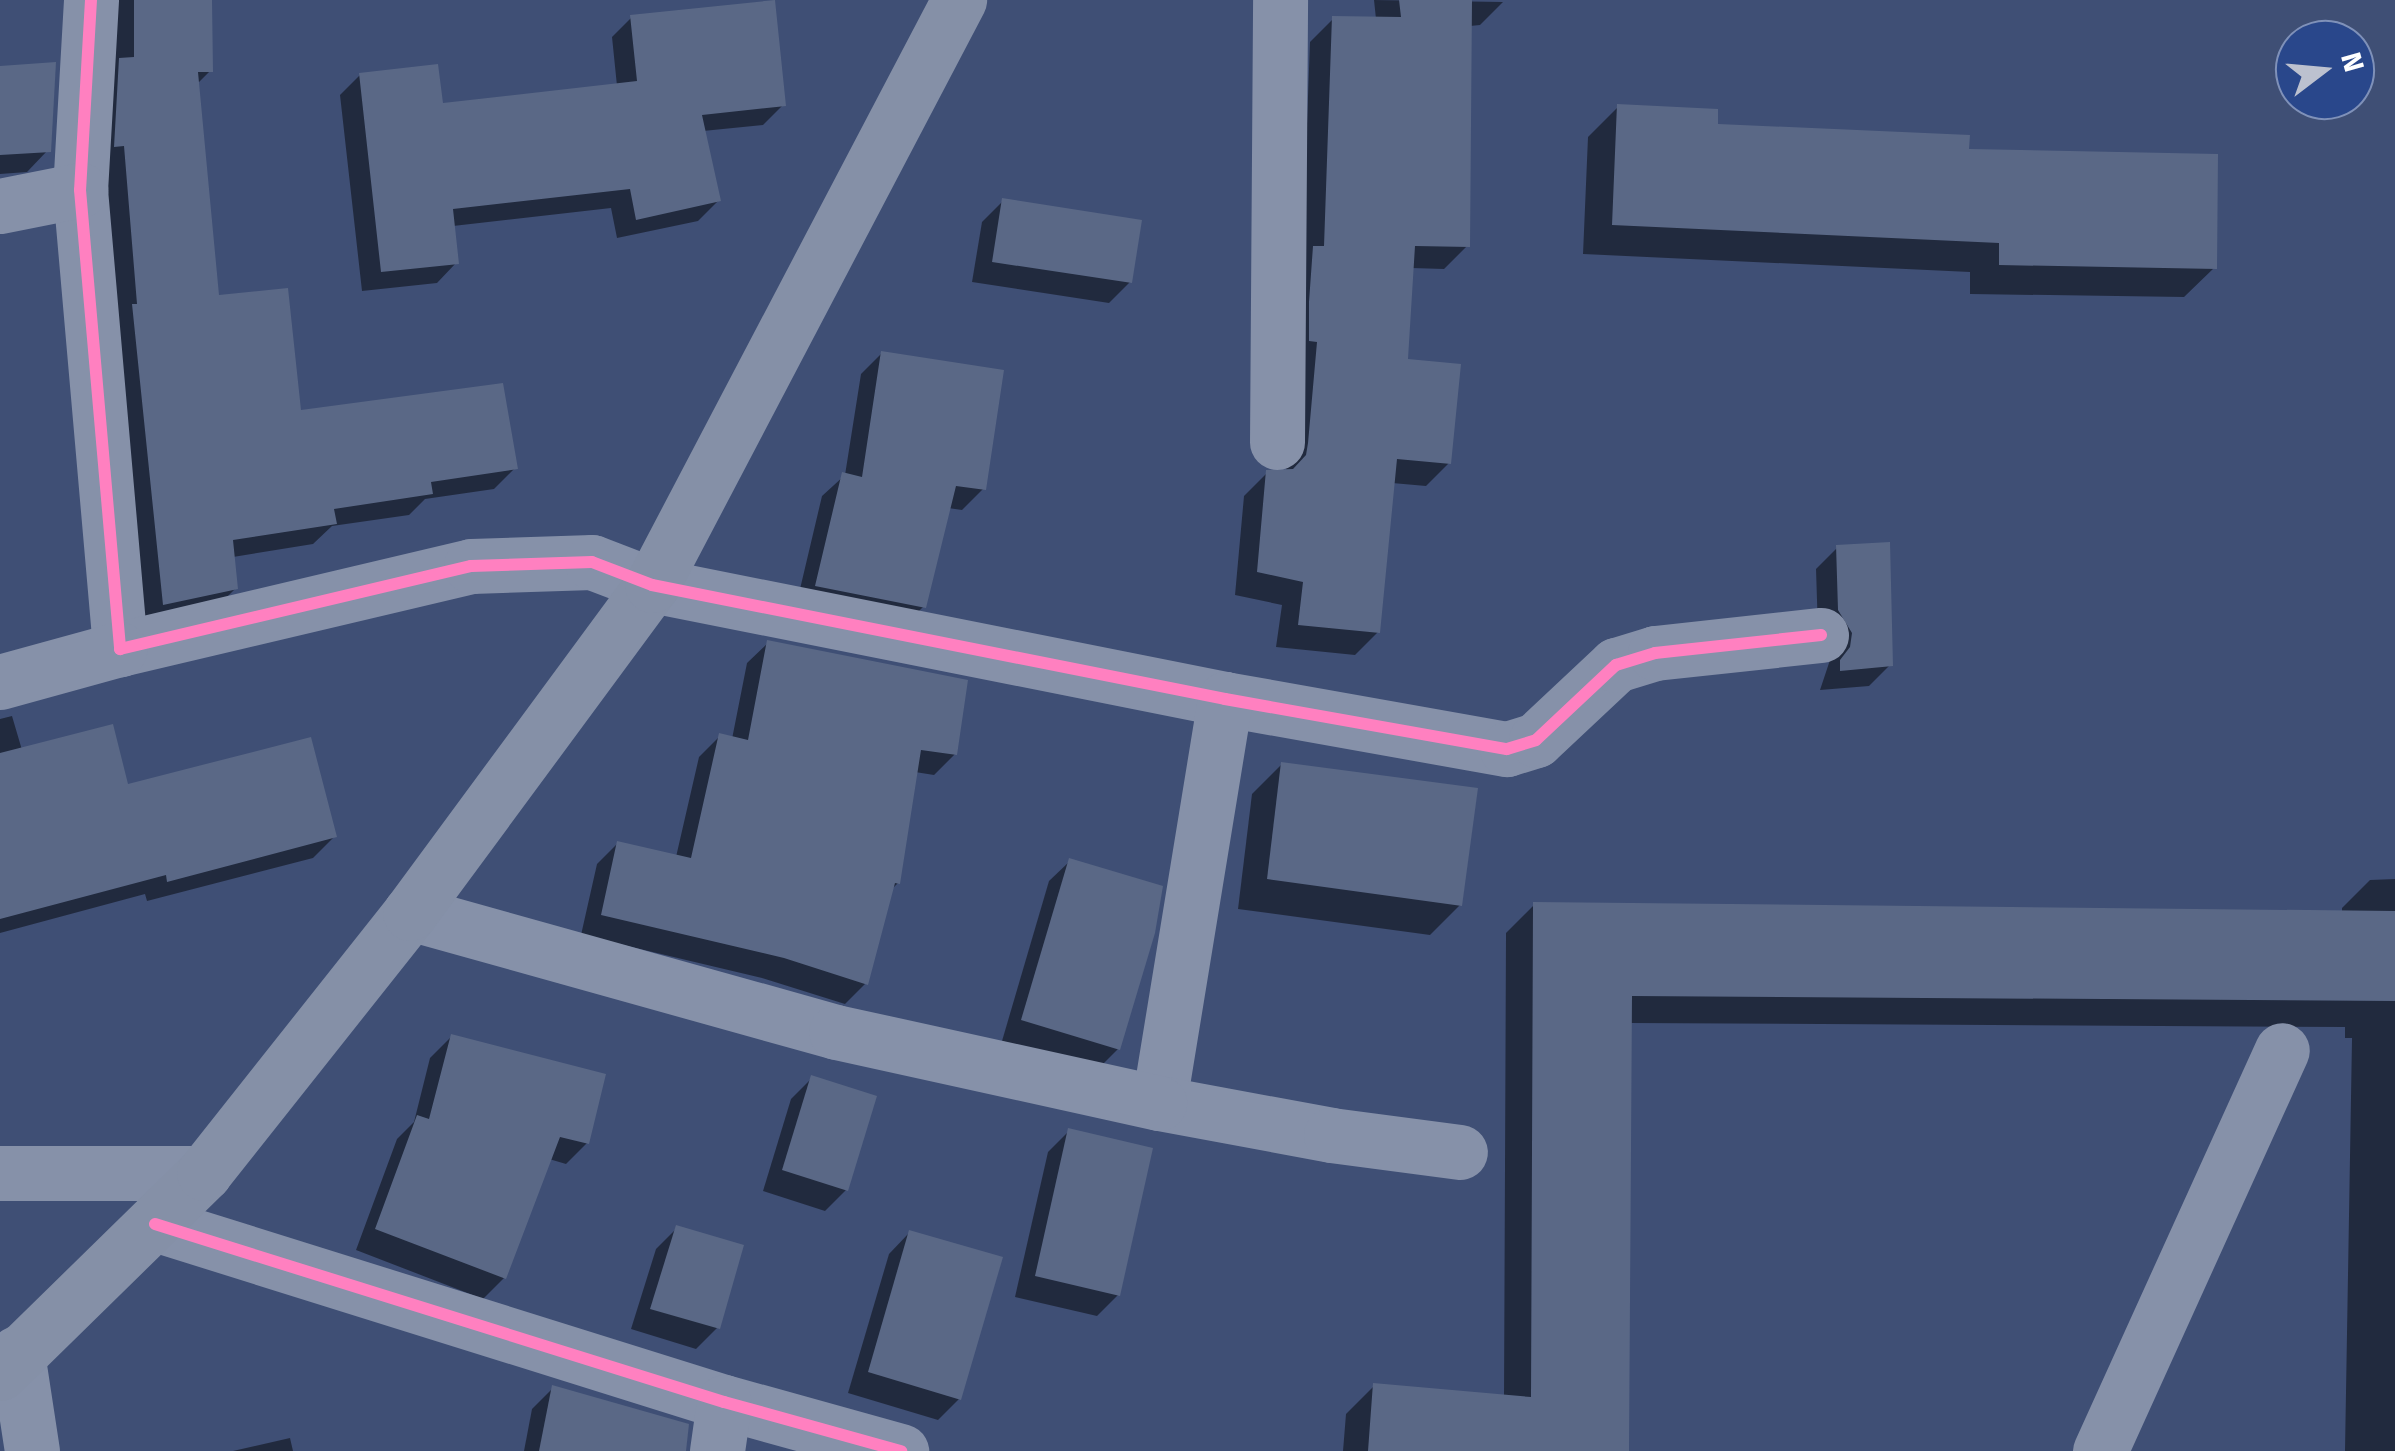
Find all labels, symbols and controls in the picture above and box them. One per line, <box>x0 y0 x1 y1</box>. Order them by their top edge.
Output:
north arrow <box>2275 20 2375 120</box>
text: N <box>2334 49 2371 76</box>

